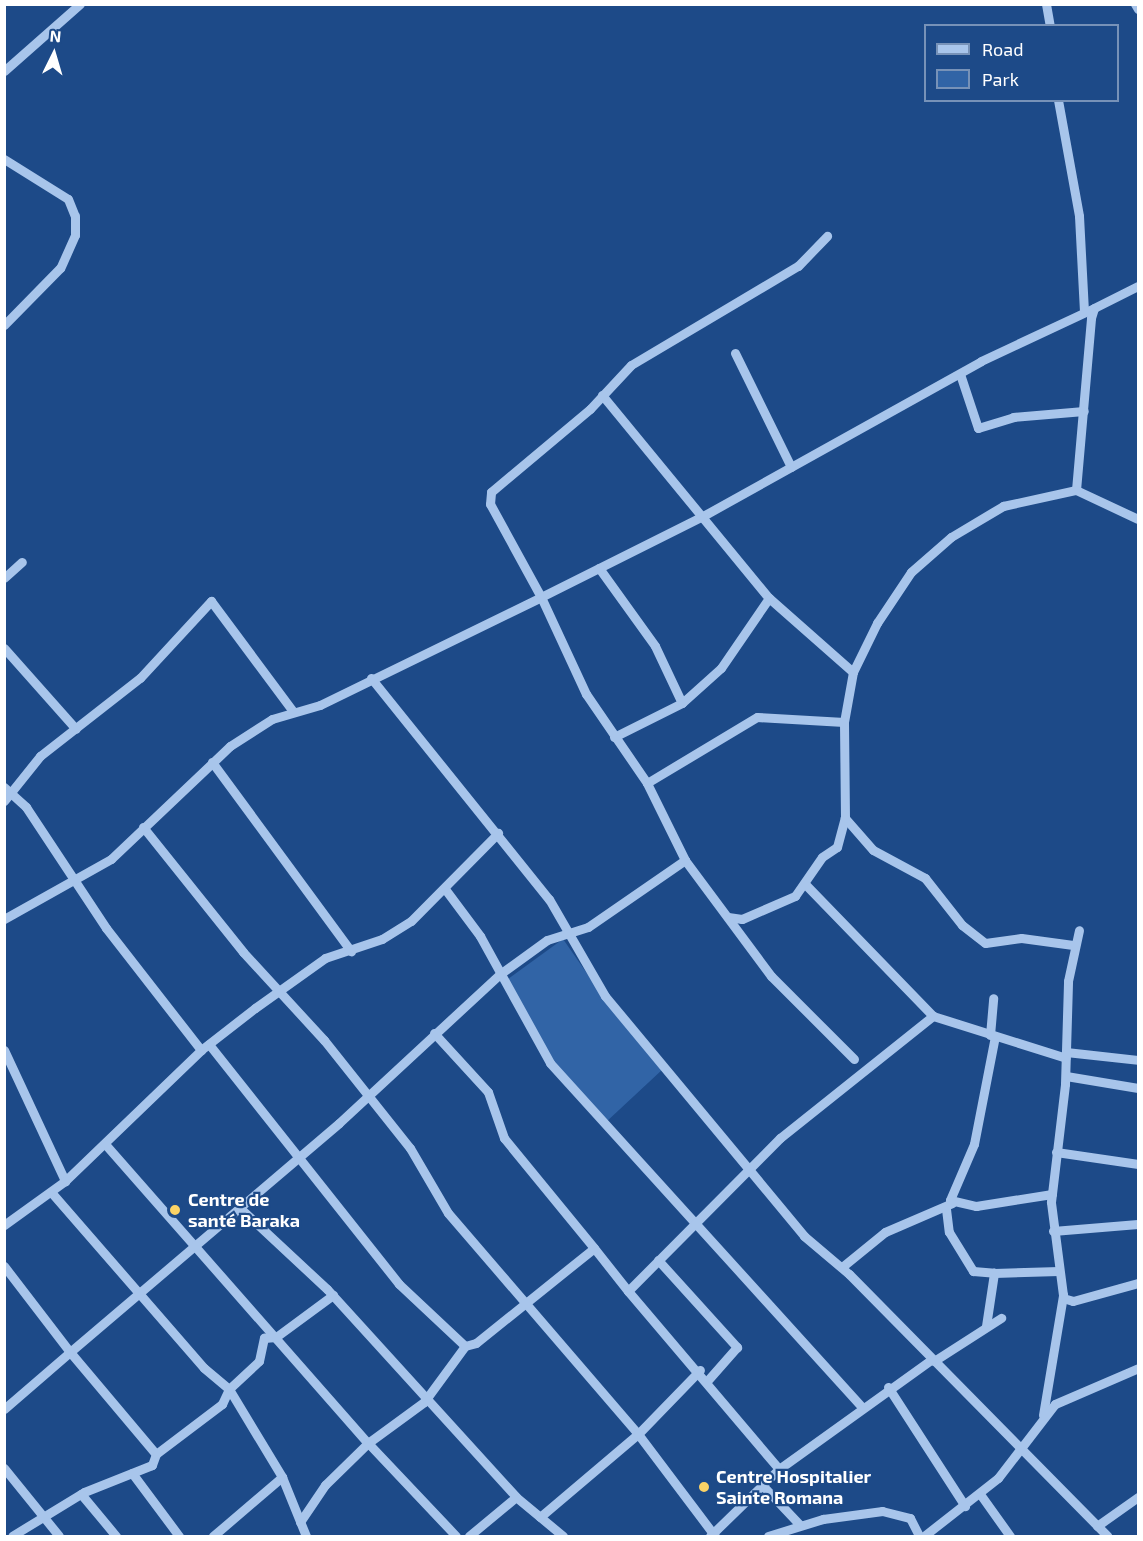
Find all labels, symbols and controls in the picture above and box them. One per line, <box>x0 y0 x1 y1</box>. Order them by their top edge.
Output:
north arrow <box>24 24 84 84</box>
legend <box>924 24 1119 102</box>
text: N <box>49 26 62 46</box>
text: Road <box>982 38 1023 60</box>
text: Park <box>982 68 1019 90</box>
place label: Centre de santé Baraka <box>188 1189 300 1232</box>
marker: Centre de santé Baraka <box>166 1201 184 1219</box>
place label: Centre Hospitalier Sainte Romana <box>716 1466 871 1508</box>
marker: Centre Hospitalier Sainte Romana <box>697 1480 711 1494</box>

